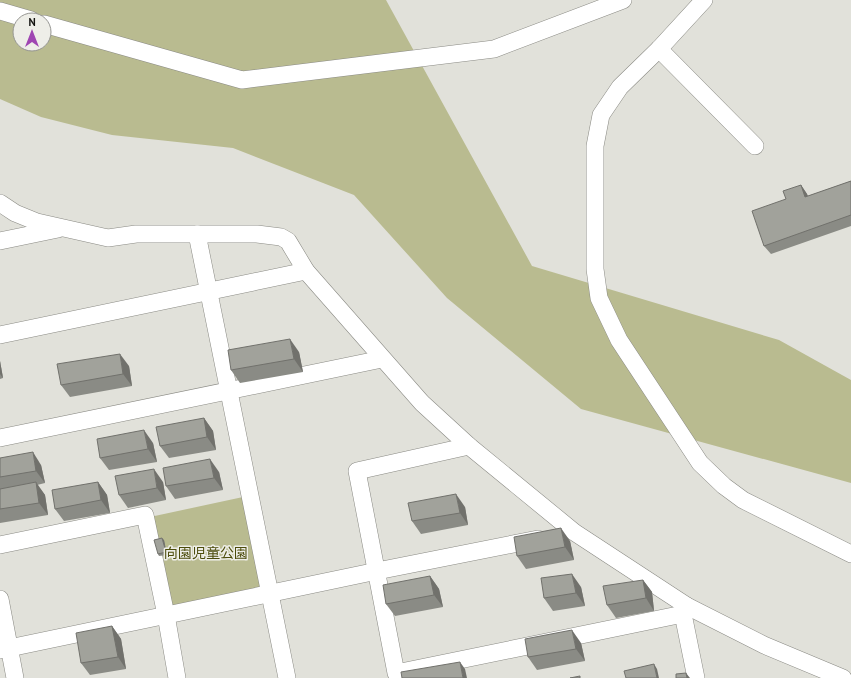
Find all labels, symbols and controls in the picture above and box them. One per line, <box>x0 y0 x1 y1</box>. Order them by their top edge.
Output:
north arrow <box>12 12 52 52</box>
text: N <box>28 15 36 29</box>
park label: 向園児童公園 <box>164 544 248 562</box>

